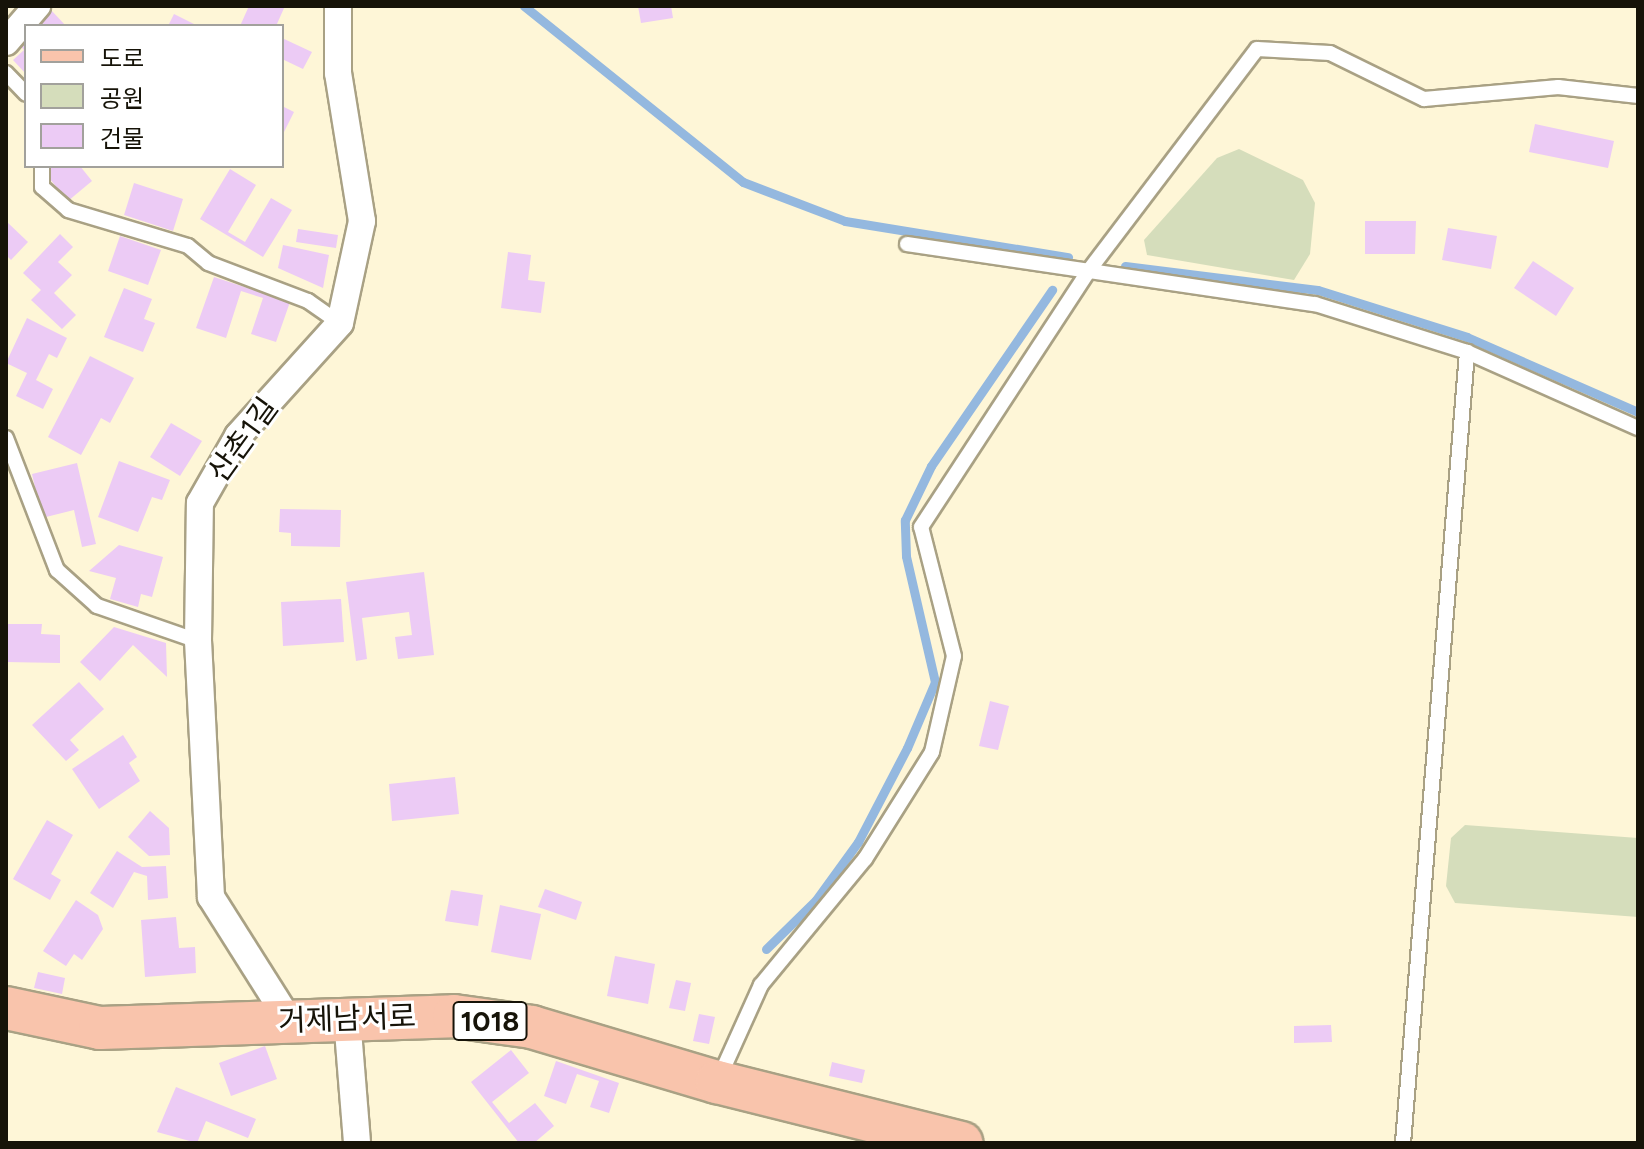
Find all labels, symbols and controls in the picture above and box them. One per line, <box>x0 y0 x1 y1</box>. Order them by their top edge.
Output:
legend <box>24 24 284 168</box>
text: 도로 <box>100 44 144 73</box>
text: 공원 <box>100 84 144 113</box>
text: 건물 <box>100 124 144 153</box>
street label: 산촌1길 <box>200 391 286 489</box>
road number: 1018 <box>452 997 528 1045</box>
street label: 거제남서로 <box>277 999 417 1039</box>

